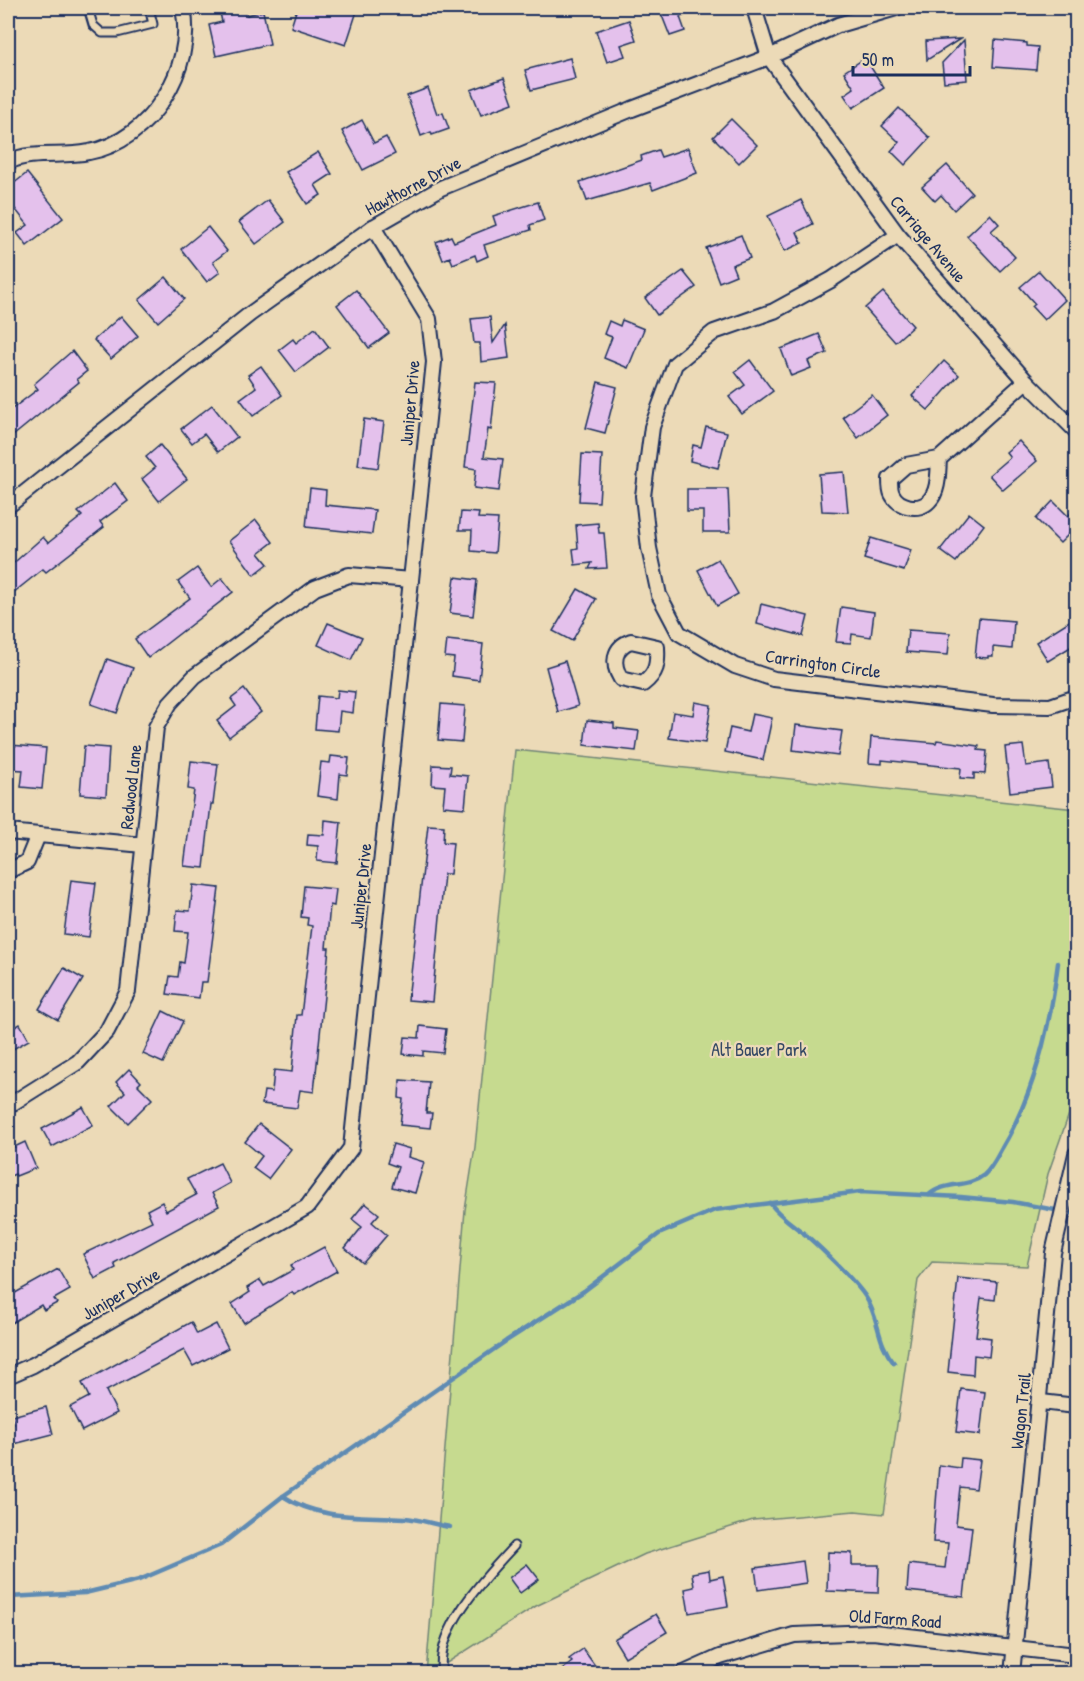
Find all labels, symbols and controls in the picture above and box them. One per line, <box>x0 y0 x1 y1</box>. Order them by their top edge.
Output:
scale bar <box>853 39 970 77</box>
text: 50 m <box>862 47 894 72</box>
street label: Hawthorne Drive <box>361 150 465 221</box>
street label: Carriage Avenue <box>884 190 972 288</box>
street label: Juniper Drive <box>393 359 426 447</box>
street label: Carrington Circle <box>764 643 882 684</box>
street label: Redwood Lane <box>114 743 147 831</box>
street label: Juniper Drive <box>344 842 377 930</box>
park label: Alt Bauer Park <box>711 1037 807 1062</box>
street label: Juniper Drive <box>77 1261 164 1326</box>
street label: Wagon Trail <box>1004 1371 1037 1451</box>
street label: Old Farm Road <box>848 1603 942 1634</box>

